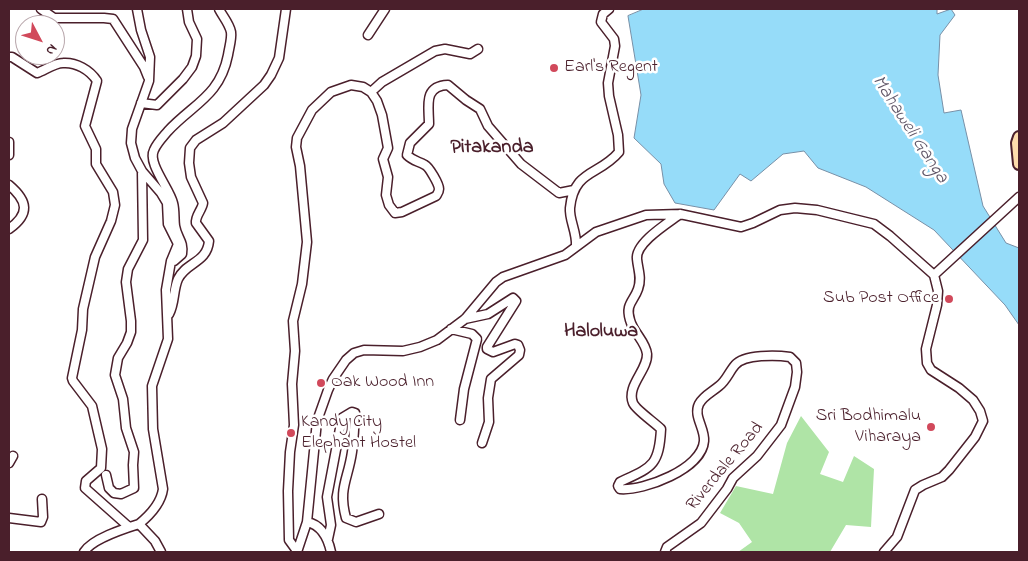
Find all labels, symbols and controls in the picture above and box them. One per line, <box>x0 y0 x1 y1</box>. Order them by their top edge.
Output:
north arrow <box>15 15 65 65</box>
text: N <box>40 39 62 60</box>
place label: Earl's Regent <box>564 57 658 79</box>
marker: Earl's Regent <box>548 62 560 74</box>
water label: Mahaweli Ganga <box>866 72 952 188</box>
district label: Pitakanda <box>451 137 533 161</box>
place label: Sub Post Office <box>823 288 939 310</box>
marker: Sub Post Office <box>943 293 955 305</box>
district label: Haloluwa <box>564 321 638 345</box>
place label: Oak Wood Inn <box>331 372 434 394</box>
marker: Oak Wood Inn <box>315 377 327 389</box>
place label: Sri Bodhimalu Viharaya <box>816 406 921 448</box>
place label: Kandy City Elephant Hostel <box>301 412 416 454</box>
street label: Riverdale Road <box>683 418 769 516</box>
marker: Sri Bodhimalu Viharaya <box>925 421 937 433</box>
marker: Kandy City Elephant Hostel <box>285 427 297 439</box>

